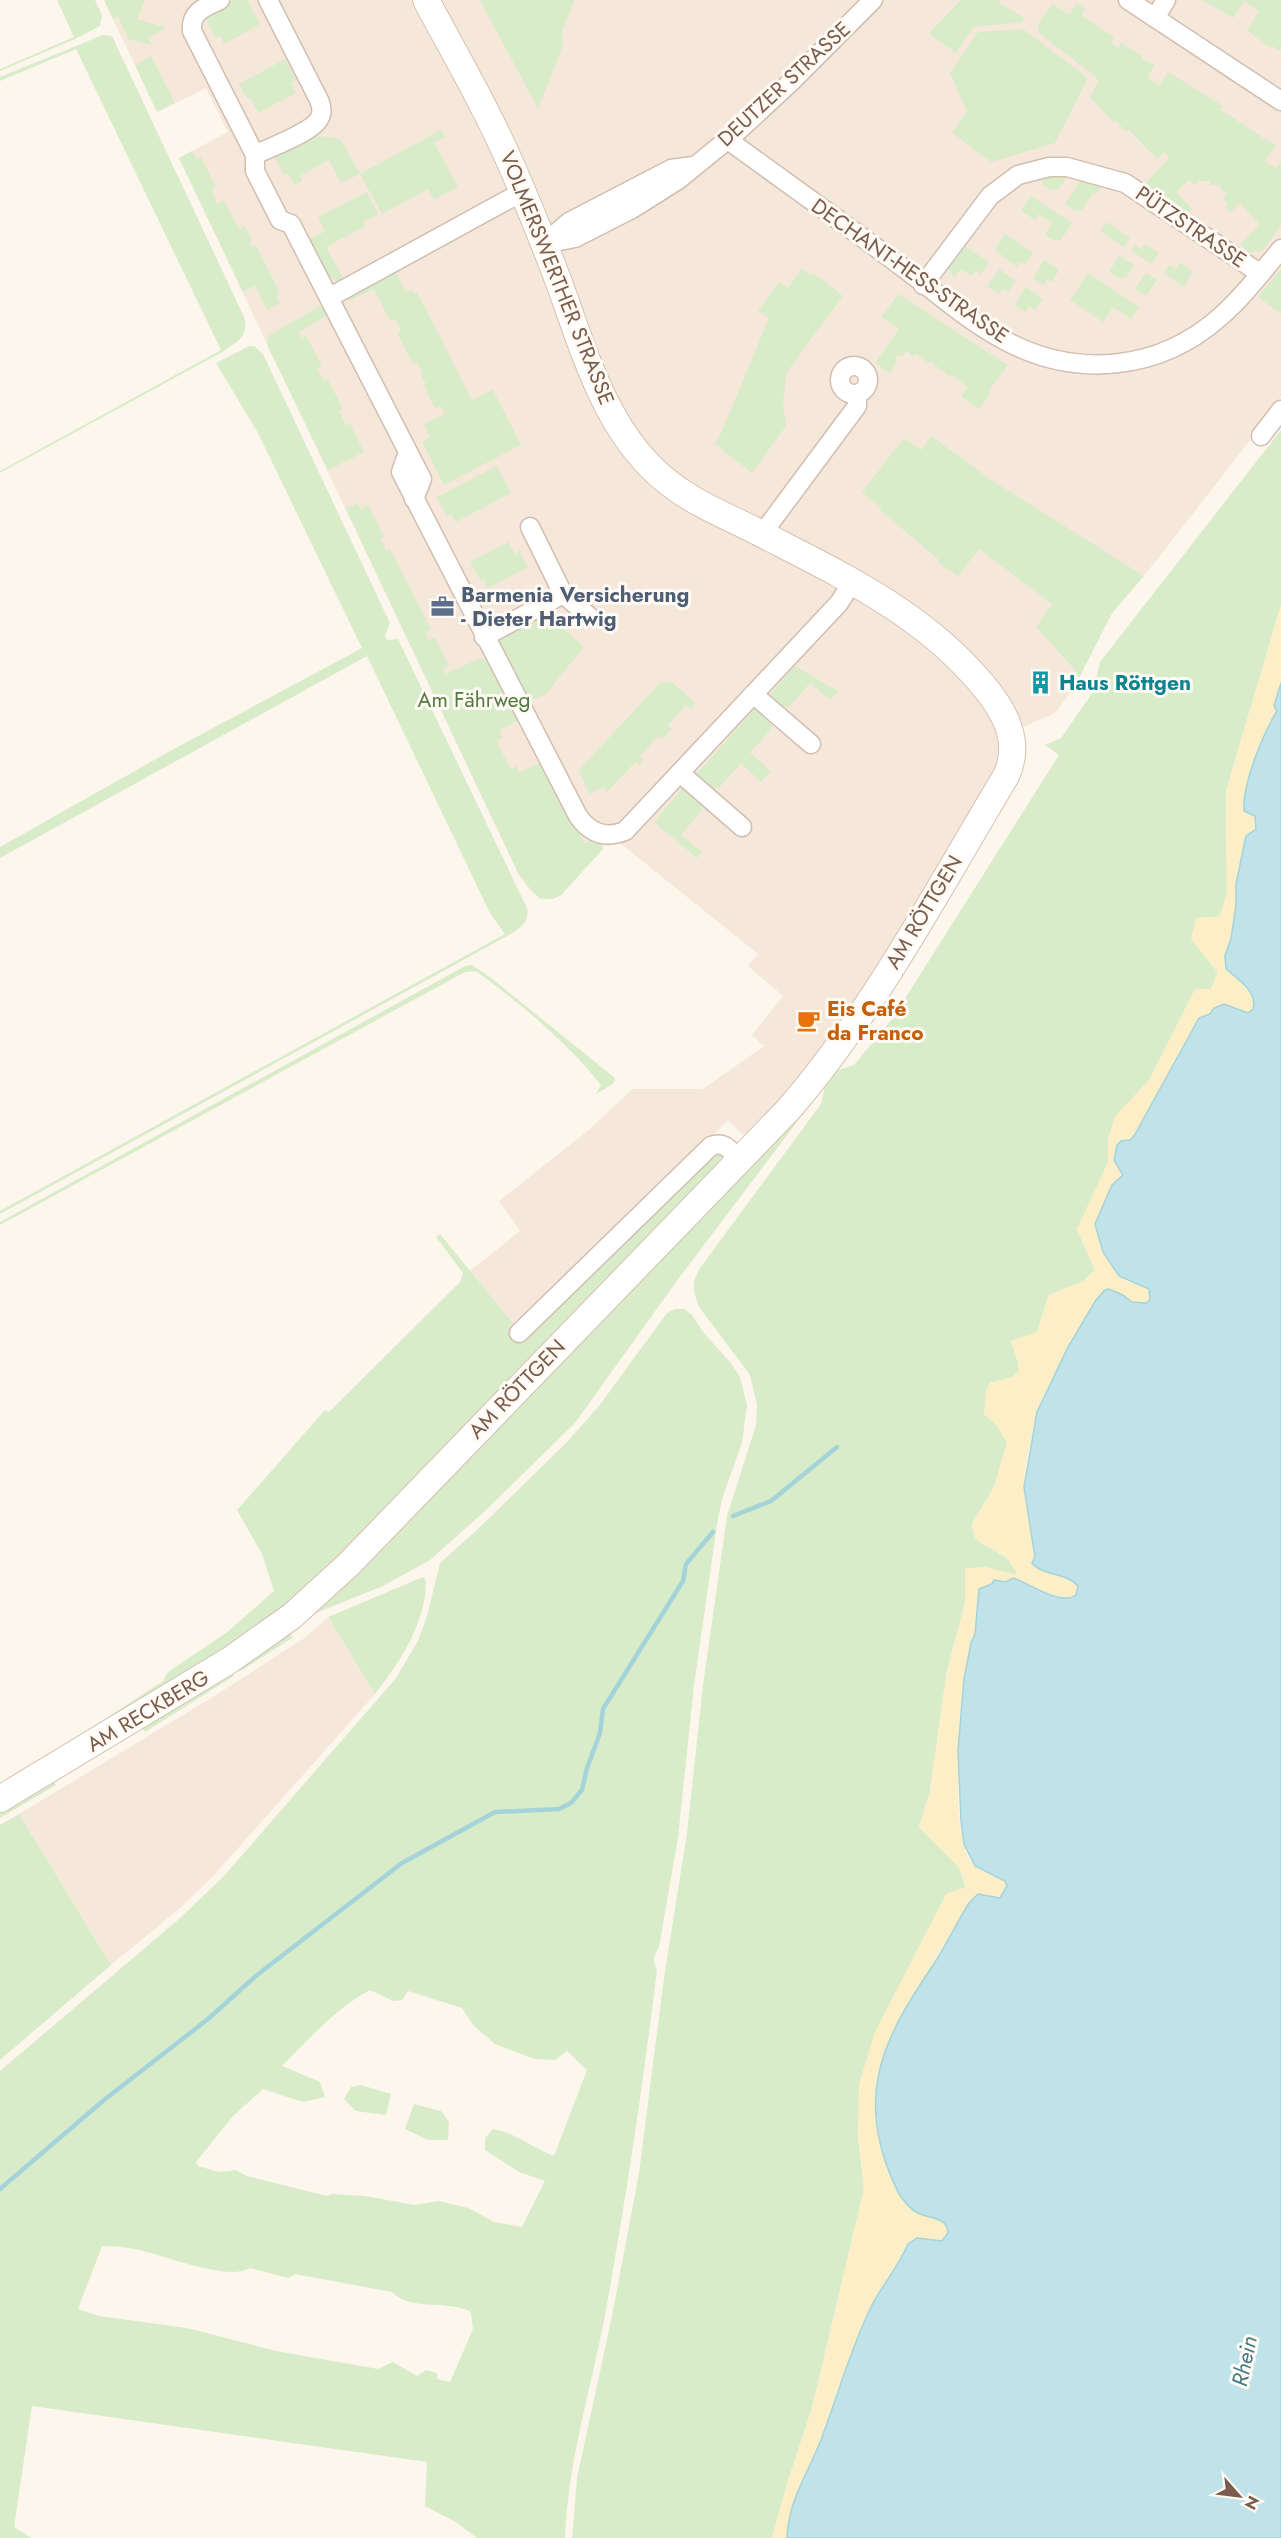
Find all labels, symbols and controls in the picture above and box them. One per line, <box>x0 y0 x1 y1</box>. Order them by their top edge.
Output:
street label: DEUTZER STRASSE <box>711 14 857 154</box>
street label: VOLMERSWERTHER STRASSE <box>492 147 622 409</box>
street label: PÜTZSTRASSE <box>1130 179 1252 275</box>
street label: DECHANT-HESS-STRASSE <box>805 191 1015 351</box>
place label: Barmenia Versicherung - Dieter Hartwig <box>461 580 689 634</box>
office icon: Barmenia Versicherung - Dieter Hartwig <box>430 594 456 620</box>
place label: Haus Röttgen <box>1059 668 1191 698</box>
building icon: Haus Röttgen <box>1028 670 1054 696</box>
park label: Am Fährweg <box>418 685 530 715</box>
street label: AM RÖTTGEN <box>878 849 970 975</box>
place label: Eis Café da Franco <box>827 994 924 1048</box>
cafe icon: Eis Café da Franco <box>796 1008 822 1034</box>
street label: AM RÖTTGEN <box>462 1333 572 1445</box>
street label: AM RECKBERG <box>81 1663 215 1759</box>
water label: Rhein <box>1223 2333 1265 2389</box>
north arrow <box>1209 2466 1269 2526</box>
text: N <box>1239 2492 1265 2514</box>

